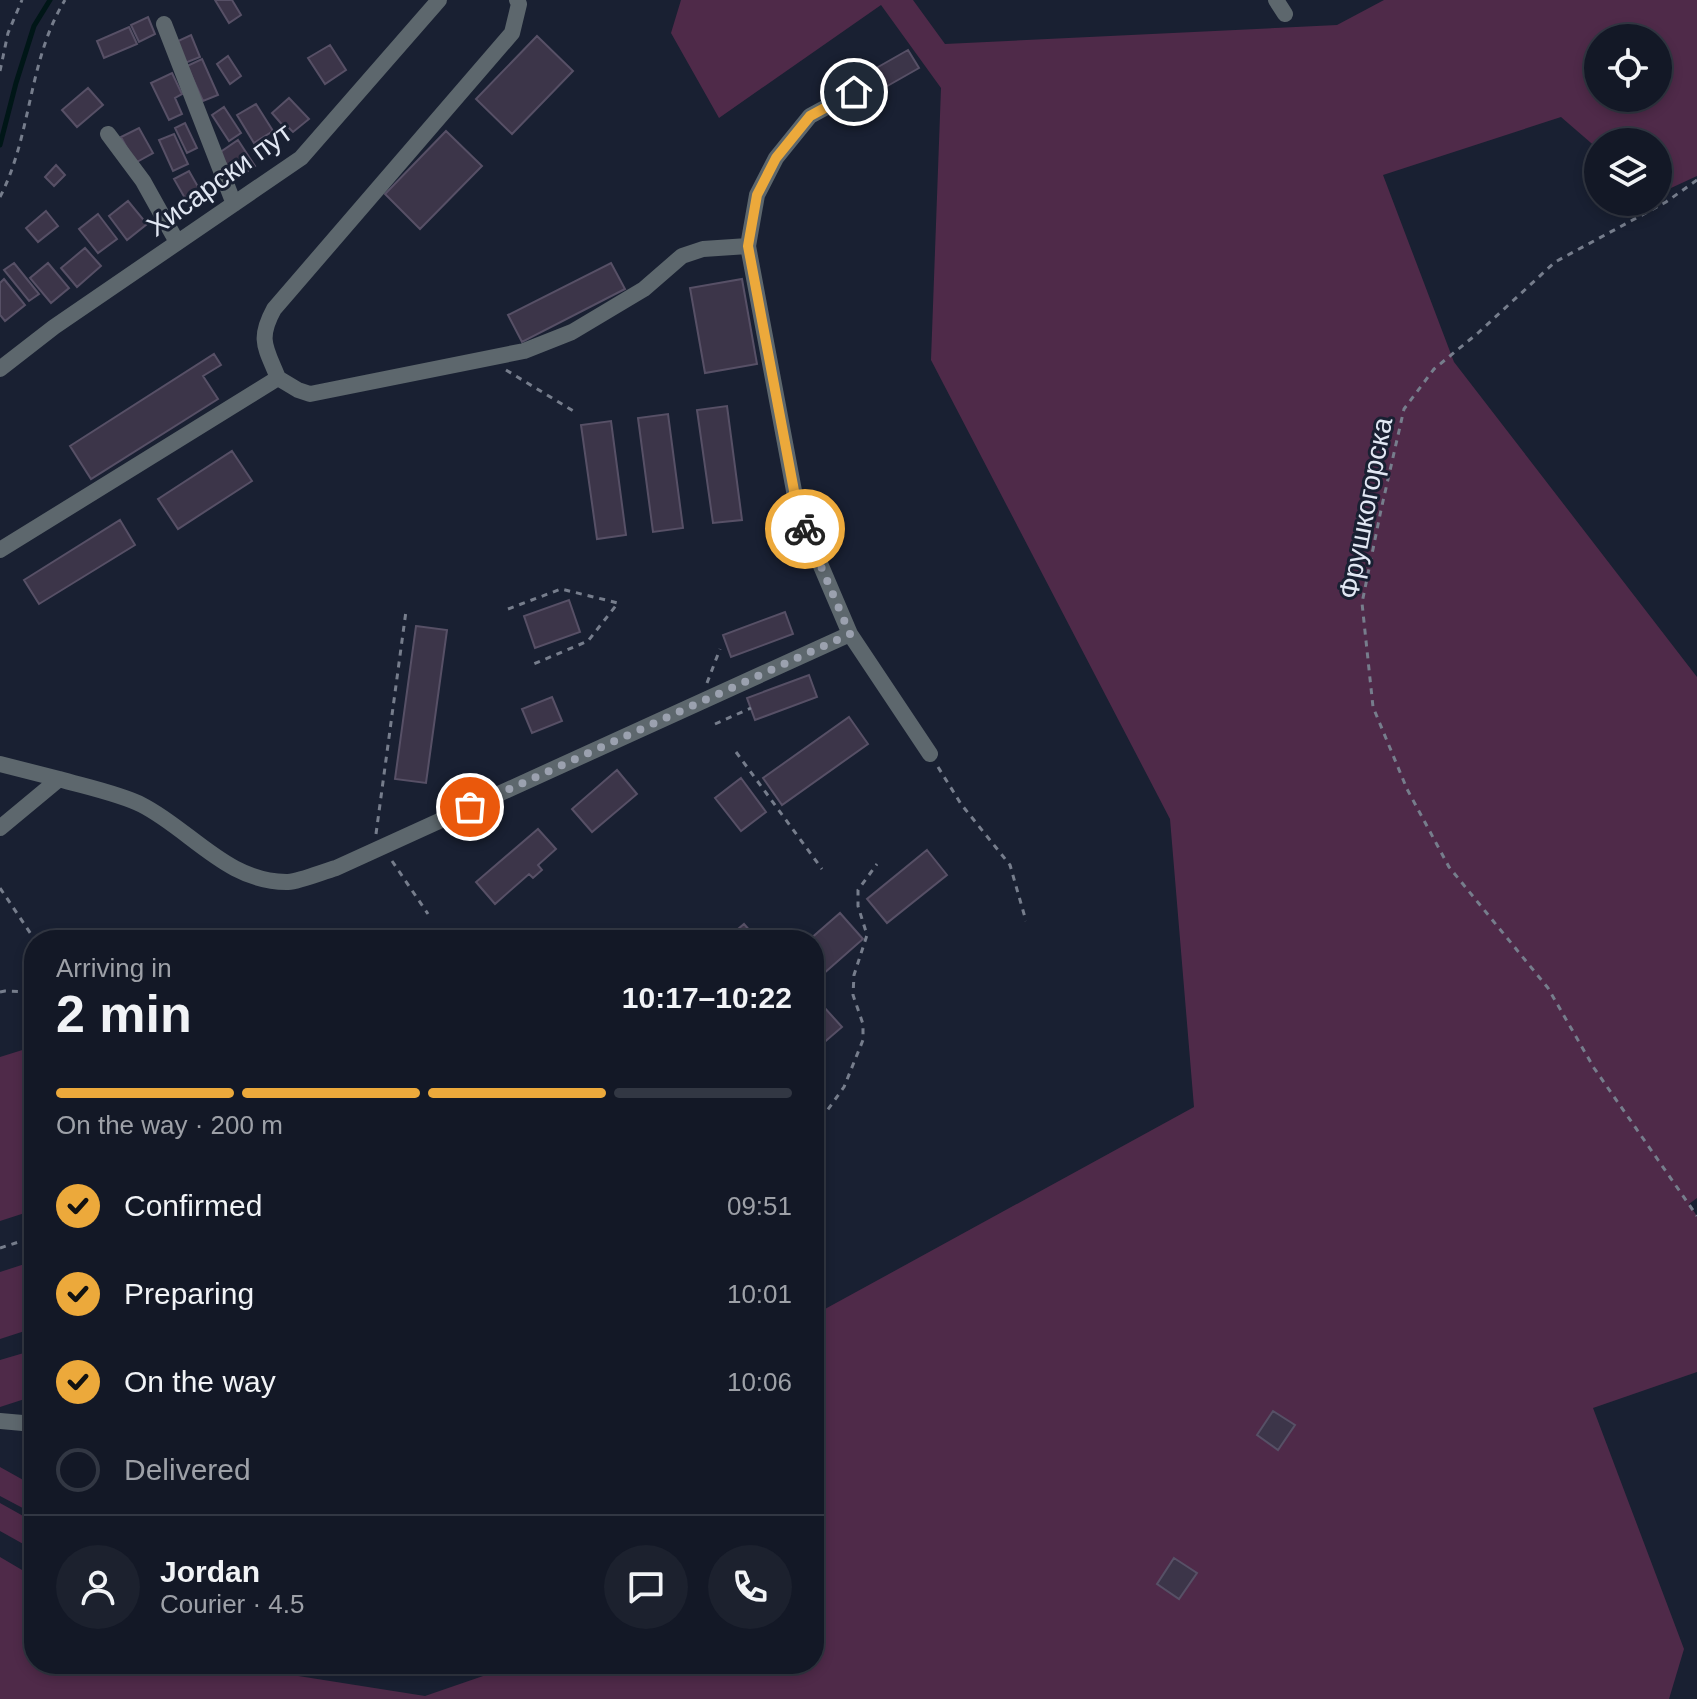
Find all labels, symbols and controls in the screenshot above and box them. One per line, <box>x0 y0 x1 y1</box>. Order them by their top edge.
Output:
map controls <box>1584 24 1672 216</box>
button: locate <box>1584 24 1672 112</box>
pin <box>820 58 888 126</box>
icon: home <box>832 70 876 114</box>
street label: Хисарски пут <box>141 116 298 242</box>
button: layers <box>1584 128 1672 216</box>
street label: Фрушкогорска <box>1333 414 1398 602</box>
courier <box>765 489 845 569</box>
icon: bike <box>783 507 827 551</box>
pin <box>436 773 504 841</box>
icon: bag <box>448 785 492 829</box>
text: Arriving in <box>56 953 172 983</box>
text: 10:17–10:22 <box>622 981 792 1014</box>
text: 2 min <box>56 985 192 1043</box>
text: On the way · 200 m <box>56 1110 283 1140</box>
icon: check <box>56 1184 100 1228</box>
text: Confirmed <box>124 1189 262 1222</box>
text: 09:51 <box>727 1191 792 1221</box>
icon: check <box>56 1272 100 1316</box>
text: Preparing <box>124 1277 254 1310</box>
text: 10:01 <box>727 1279 792 1309</box>
icon: check <box>56 1360 100 1404</box>
text: On the way <box>124 1365 276 1398</box>
text: 10:06 <box>727 1367 792 1397</box>
text: Delivered <box>124 1453 251 1486</box>
button: person <box>56 1545 140 1629</box>
button: chat <box>604 1545 688 1629</box>
button: phone <box>708 1545 792 1629</box>
text: Jordan <box>160 1555 260 1588</box>
text: Courier · 4.5 <box>160 1589 305 1619</box>

